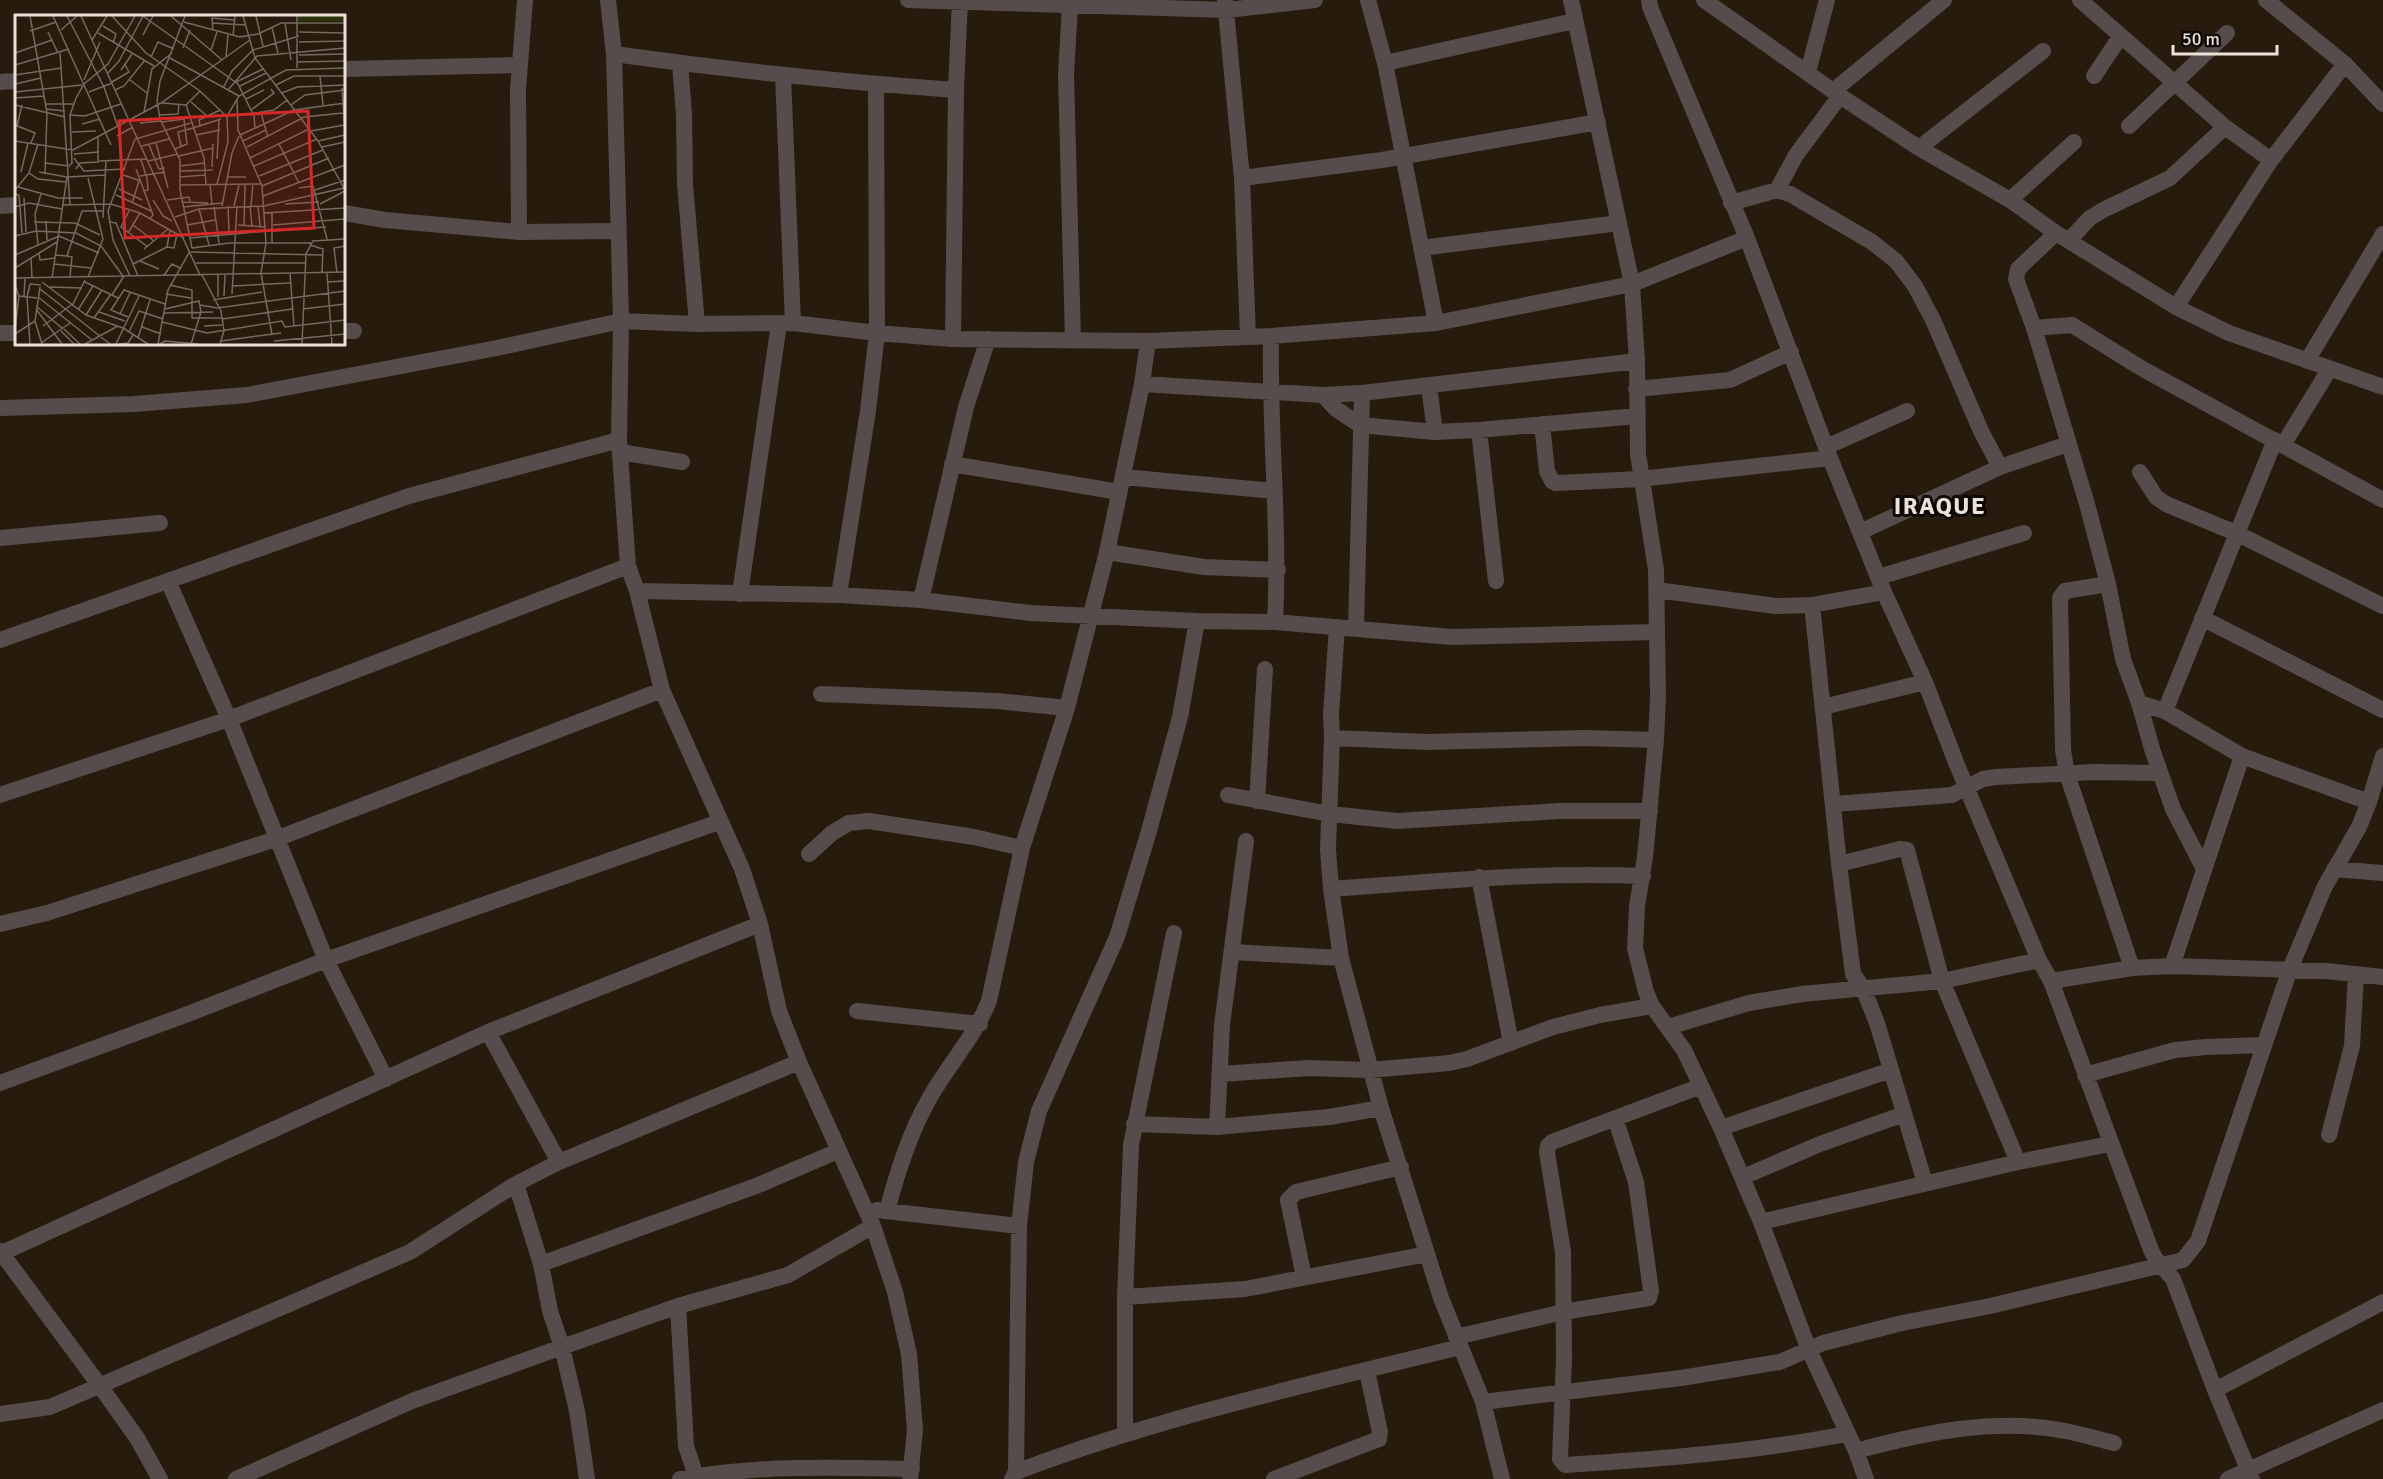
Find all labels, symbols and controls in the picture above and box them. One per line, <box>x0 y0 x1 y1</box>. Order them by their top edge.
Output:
inset map <box>15 15 345 345</box>
scale bar <box>2173 18 2276 56</box>
text: 50 m <box>2182 28 2220 50</box>
district label: IRAQUE <box>1894 491 1986 521</box>

